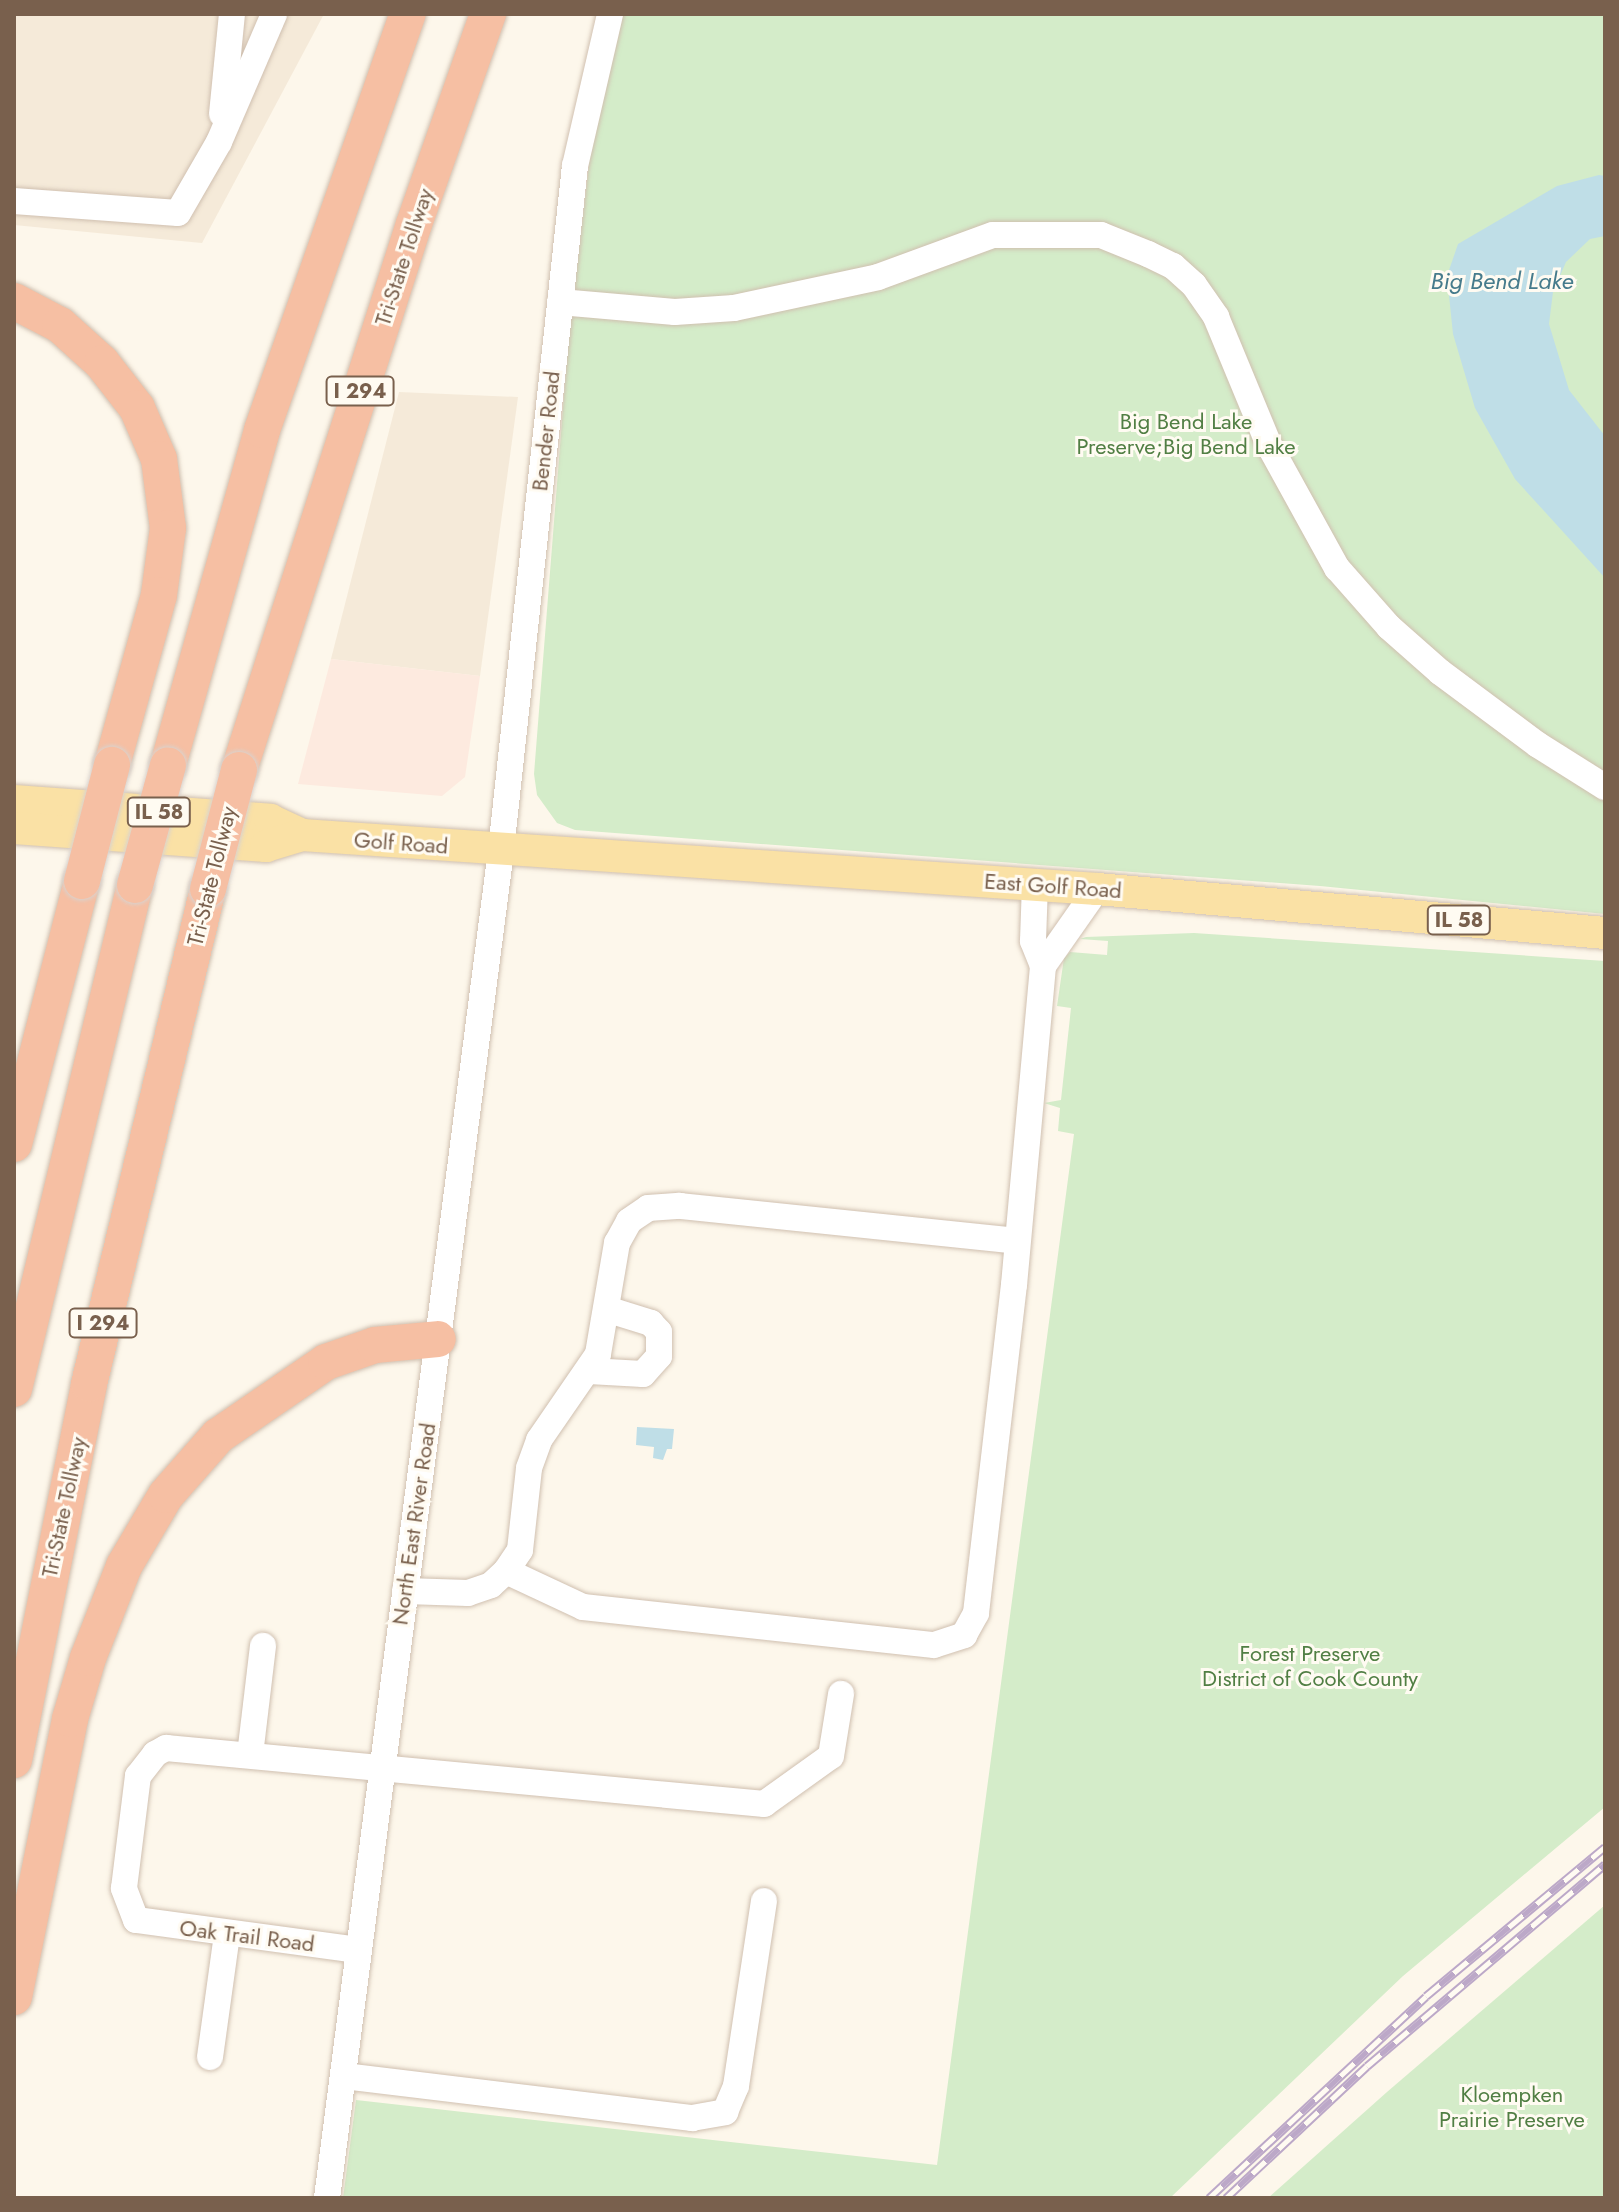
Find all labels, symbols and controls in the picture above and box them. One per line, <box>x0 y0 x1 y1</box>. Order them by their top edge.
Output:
street label: Tri-State Tollway <box>369 185 439 329</box>
water label: Big Bend Lake <box>1431 267 1573 295</box>
street label: Bender Road <box>527 370 565 492</box>
road number: I 294 <box>324 375 396 407</box>
park label: Big Bend Lake Preserve;Big Bend Lake <box>1076 408 1296 460</box>
road number: IL 58 <box>125 796 193 828</box>
street label: Tri-State Tollway <box>182 804 242 948</box>
street label: Golf Road <box>353 827 449 859</box>
street label: East Golf Road <box>983 868 1123 904</box>
road number: IL 58 <box>1425 904 1493 936</box>
road number: I 294 <box>67 1307 139 1339</box>
street label: North East River Road <box>387 1421 441 1627</box>
street label: Tri-State Tollway <box>36 1434 92 1580</box>
park label: Forest Preserve District of Cook County <box>1202 1640 1418 1692</box>
street label: Oak Trail Road <box>178 1915 316 1957</box>
park label: Kloempken Prairie Preserve <box>1439 2081 1585 2132</box>

